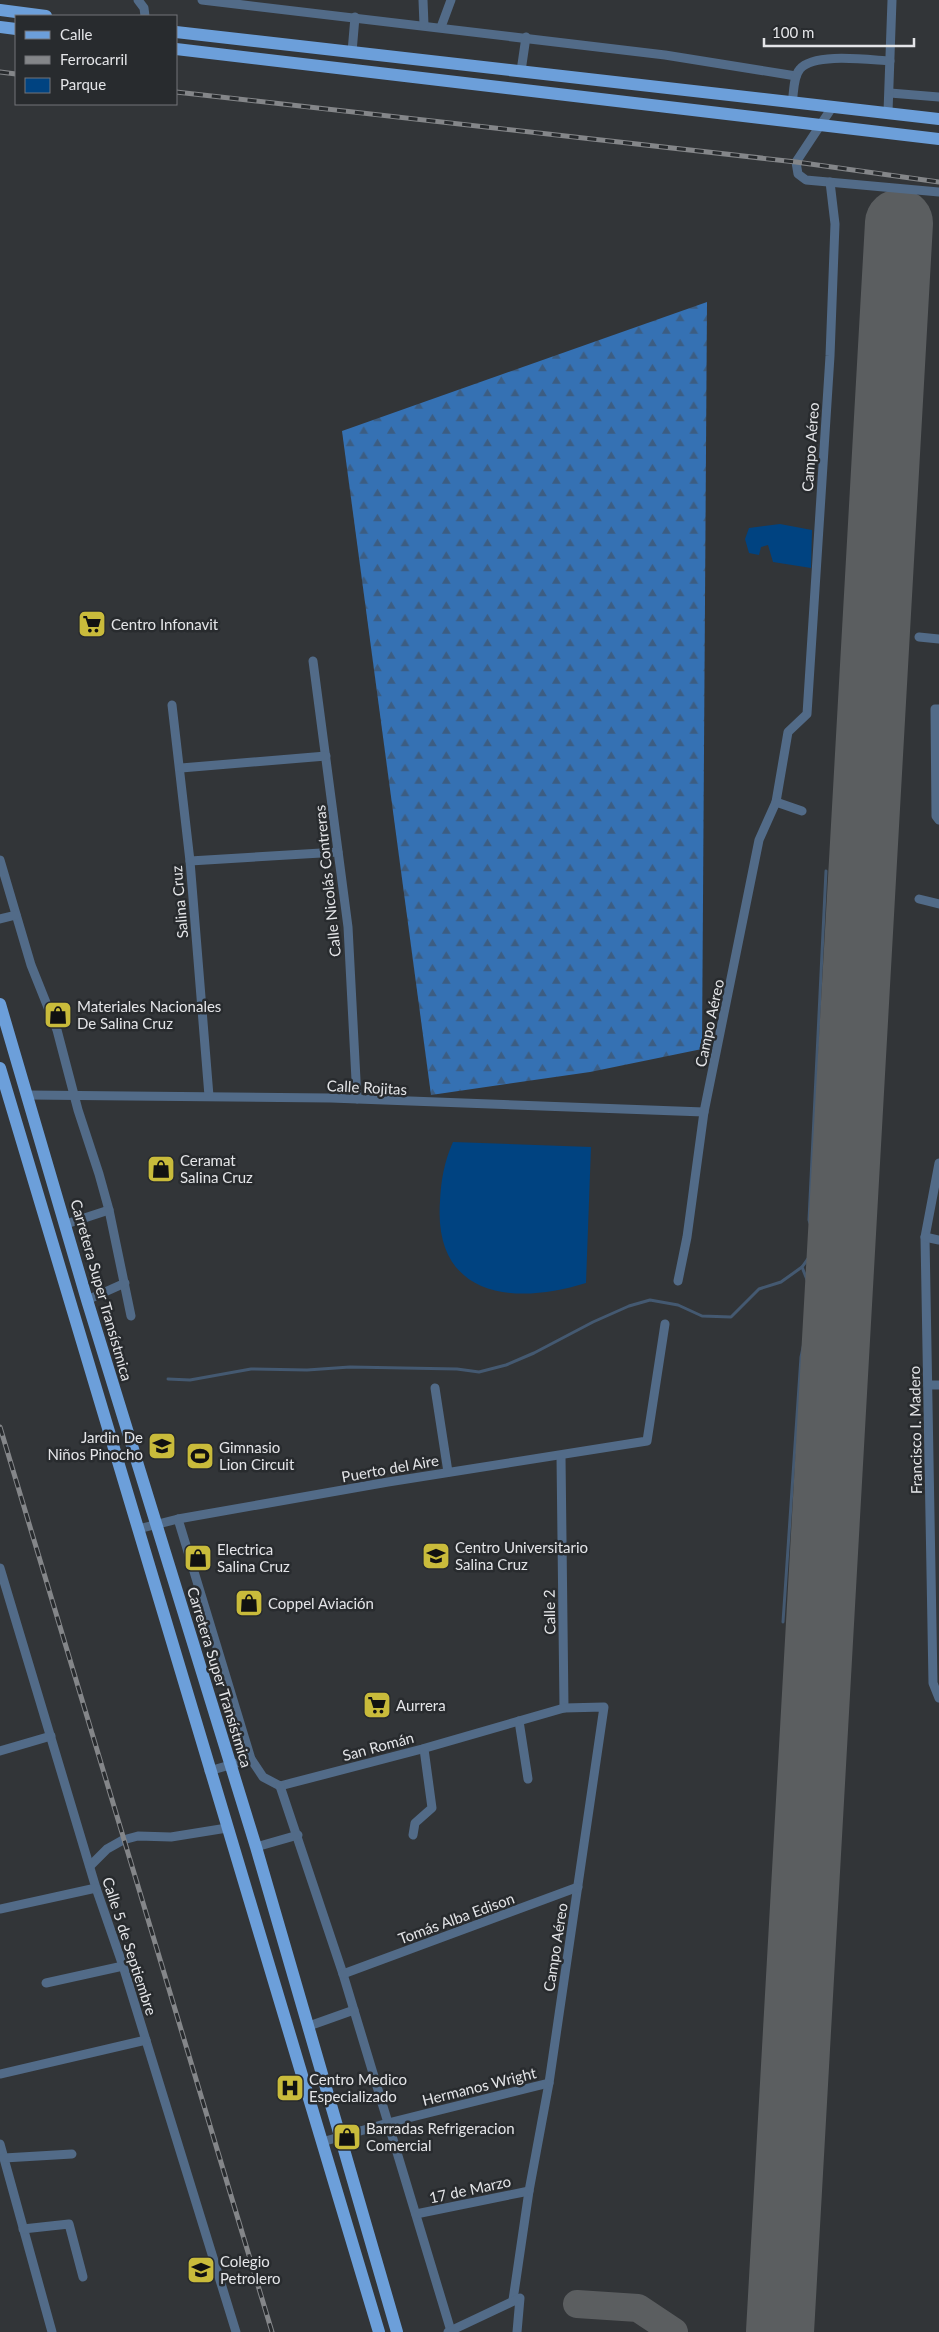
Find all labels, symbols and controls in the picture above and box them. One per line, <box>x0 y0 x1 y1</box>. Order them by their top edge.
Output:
legend <box>15 15 178 105</box>
scale bar <box>764 15 914 47</box>
text: 100 m <box>772 23 814 41</box>
text: Calle <box>60 25 93 43</box>
text: Ferrocarril <box>60 50 128 68</box>
text: Parque <box>60 75 106 93</box>
street label: Campo Aéreo <box>798 402 822 492</box>
supermarket icon: Centro Infonavit <box>77 609 107 639</box>
place label: Centro Infonavit <box>111 615 219 633</box>
street label: Calle Nicolás Contreras <box>310 804 344 958</box>
street label: Salina Cruz <box>167 865 191 939</box>
street label: Campo Aéreo <box>691 977 727 1069</box>
place label: Materiales Nacionales De Salina Cruz <box>77 997 221 1032</box>
shop icon: Materiales Nacionales De Salina Cruz <box>43 1000 73 1030</box>
street label: Calle Rojitas <box>326 1076 408 1098</box>
place label: Ceramat Salina Cruz <box>180 1151 253 1186</box>
shop icon: Ceramat Salina Cruz <box>146 1154 176 1184</box>
street label: Carretera Super Transístmica <box>67 1197 137 1383</box>
street label: Francisco I. Madero <box>905 1366 925 1494</box>
place label: Jardin De Niños Pinocho <box>47 1428 143 1463</box>
school or university icon: Jardin De Niños Pinocho <box>147 1431 177 1461</box>
place label: Gimnasio Lion Circuit <box>219 1438 295 1473</box>
sports icon: Gimnasio Lion Circuit <box>185 1441 215 1471</box>
street label: Puerto del Aire <box>340 1451 440 1485</box>
place label: Centro Universitario Salina Cruz <box>455 1538 588 1573</box>
place label: Electrica Salina Cruz <box>217 1540 290 1575</box>
school or university icon: Centro Universitario Salina Cruz <box>421 1541 451 1571</box>
shop icon: Electrica Salina Cruz <box>183 1543 213 1573</box>
street label: Carretera Super Transístmica <box>184 1584 256 1770</box>
shop icon: Coppel Aviación <box>234 1588 264 1618</box>
street label: Calle 2 <box>540 1589 558 1635</box>
place label: Coppel Aviación <box>268 1594 374 1612</box>
supermarket icon: Aurrera <box>362 1690 392 1720</box>
place label: Aurrera <box>396 1696 446 1714</box>
street label: San Román <box>340 1728 416 1764</box>
street label: Calle 5 de Septiembre <box>99 1875 161 2017</box>
street label: Tomás Alba Edison <box>395 1889 517 1947</box>
street label: Campo Aéreo <box>539 1901 571 1993</box>
street label: Hermanos Wright <box>420 2063 538 2109</box>
place label: Centro Medico Especializado <box>309 2070 407 2105</box>
hospital icon: Centro Medico Especializado <box>275 2073 305 2103</box>
place label: Barradas Refrigeracion Comercial <box>366 2119 515 2154</box>
shop icon: Barradas Refrigeracion Comercial <box>332 2122 362 2152</box>
street label: 17 de Marzo <box>427 2172 513 2206</box>
place label: Colegio Petrolero <box>220 2252 281 2287</box>
school or university icon: Colegio Petrolero <box>186 2255 216 2285</box>

